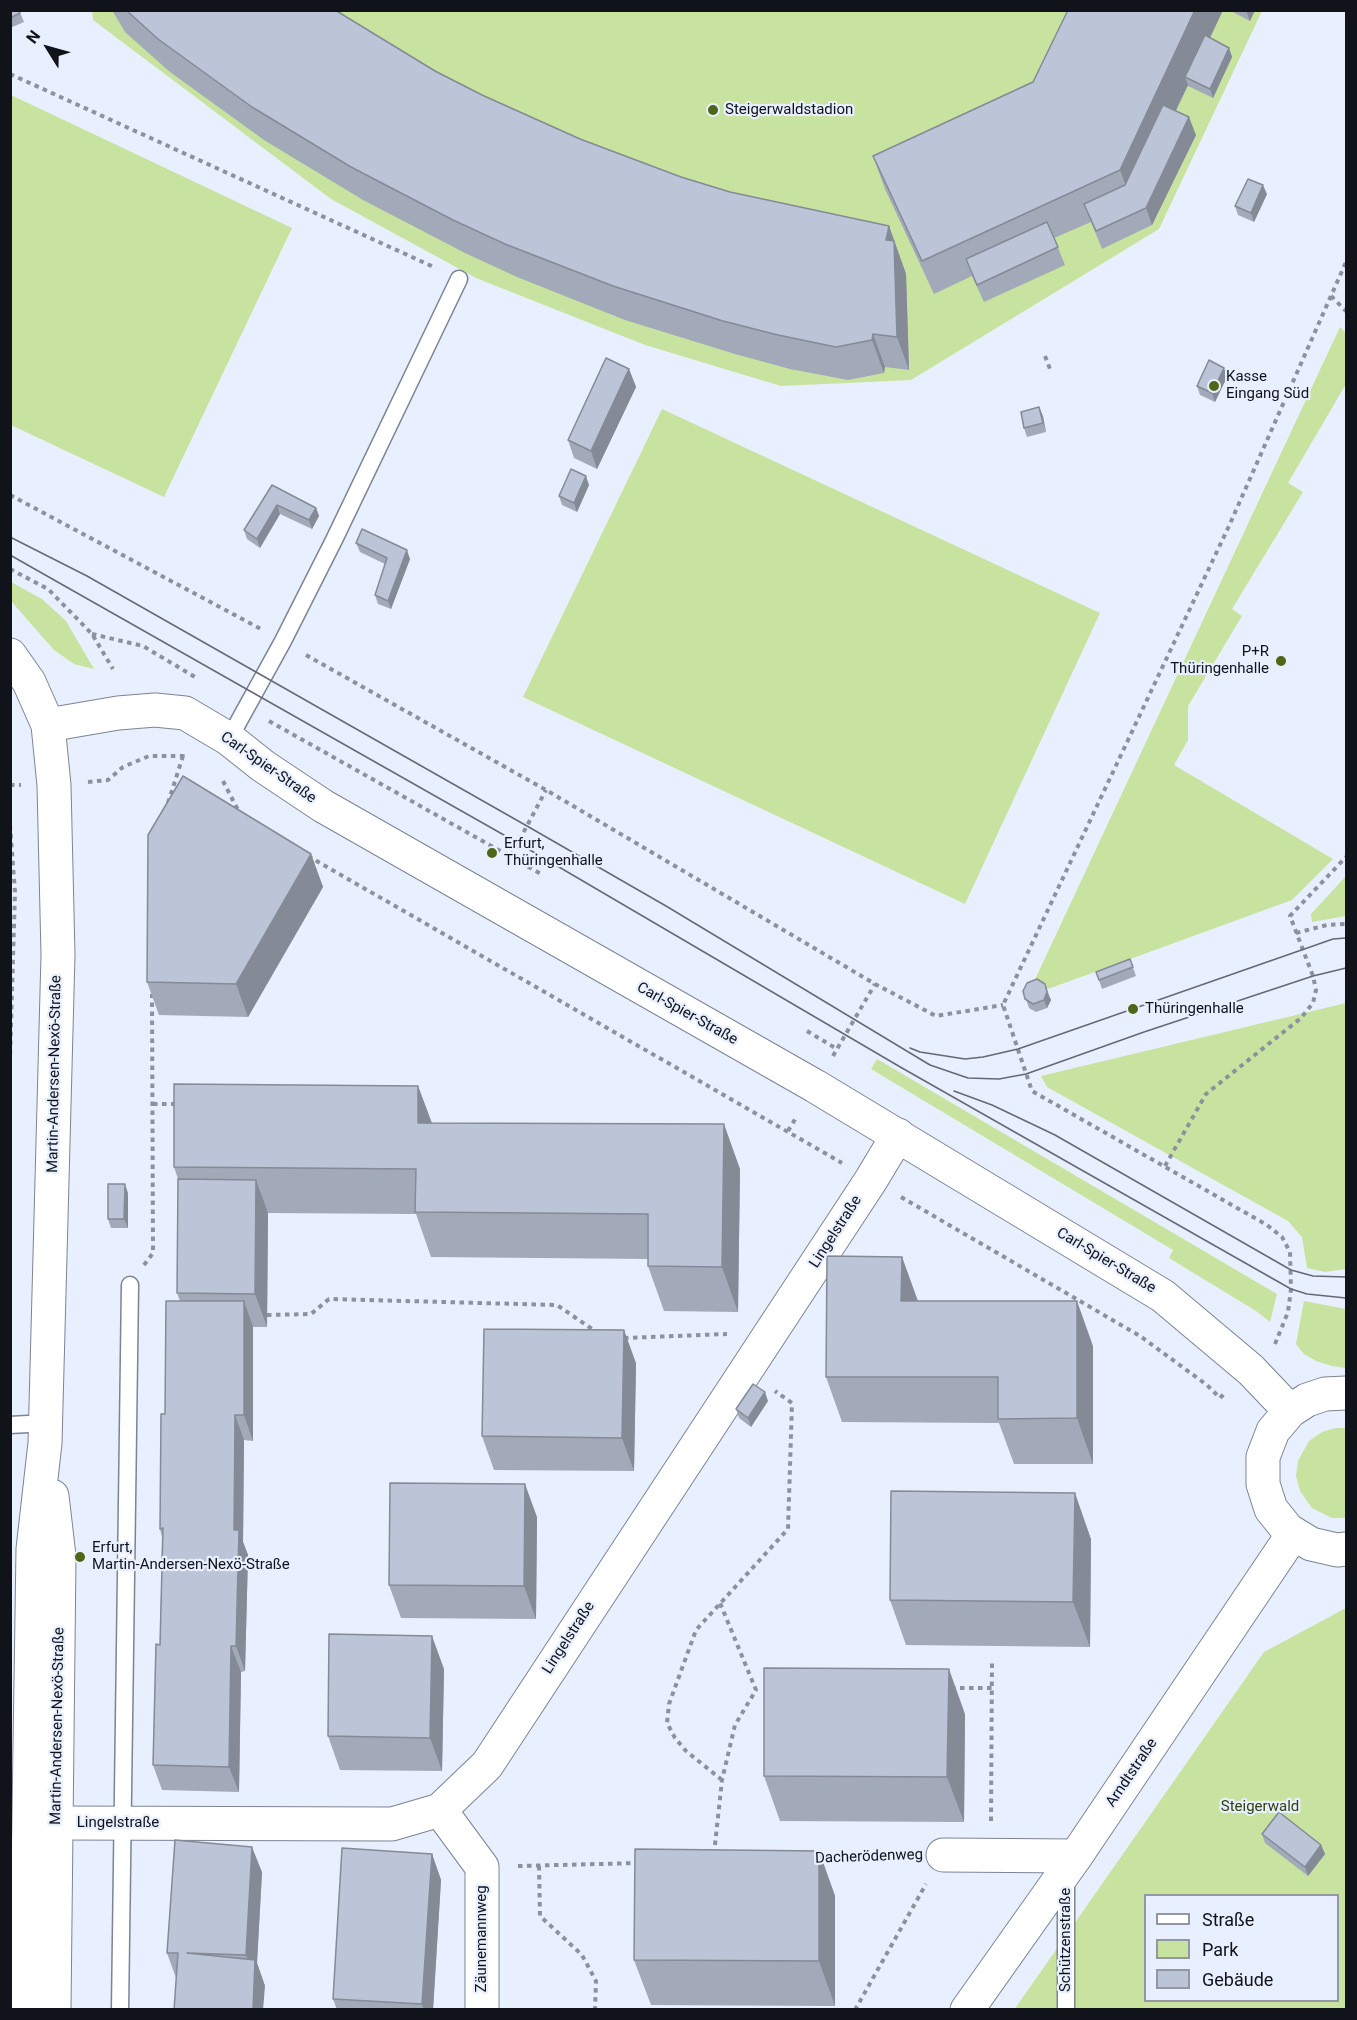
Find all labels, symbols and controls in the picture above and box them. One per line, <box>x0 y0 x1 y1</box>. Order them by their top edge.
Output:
north arrow <box>18 18 78 78</box>
text: N <box>22 27 44 47</box>
place label: Steigerwaldstadion <box>725 101 853 119</box>
marker: Steigerwaldstadion <box>706 103 720 117</box>
place label: Kasse Eingang Süd <box>1226 368 1309 403</box>
marker: Kasse Eingang Süd <box>1207 379 1221 393</box>
place label: P+R Thüringenhalle <box>1170 643 1269 678</box>
marker: P+R Thüringenhalle <box>1274 654 1288 668</box>
street label: Carl-Spier-Straße <box>217 728 319 808</box>
place label: Erfurt, Thüringenhalle <box>504 835 603 870</box>
marker: Erfurt, Thüringenhalle <box>485 846 499 860</box>
street label: Martin-Andersen-Nexö-Straße <box>44 975 66 1173</box>
street label: Carl-Spier-Straße <box>633 979 741 1049</box>
place label: Thüringenhalle <box>1145 1000 1244 1018</box>
marker: Thüringenhalle <box>1126 1002 1140 1016</box>
street label: Lingelstraße <box>806 1193 866 1271</box>
street label: Carl-Spier-Straße <box>1053 1224 1159 1298</box>
place label: Erfurt, Martin-Andersen-Nexö-Straße <box>92 1539 290 1574</box>
marker: Erfurt, Martin-Andersen-Nexö-Straße <box>73 1550 87 1564</box>
street label: Lingelstraße <box>539 1599 599 1677</box>
street label: Martin-Andersen-Nexö-Straße <box>47 1627 69 1825</box>
street label: Arndtstraße <box>1102 1735 1162 1811</box>
park label: Steigerwald <box>1221 1798 1299 1816</box>
street label: Lingelstraße <box>77 1814 159 1832</box>
street label: Dacherödenweg <box>815 1846 923 1868</box>
street label: Zäunemannweg <box>473 1885 491 1993</box>
street label: Schützenstraße <box>1057 1888 1075 1992</box>
legend <box>1144 1894 1339 2002</box>
text: Straße <box>1202 1909 1254 1930</box>
text: Park <box>1202 1939 1238 1960</box>
text: Gebäude <box>1202 1969 1273 1990</box>

